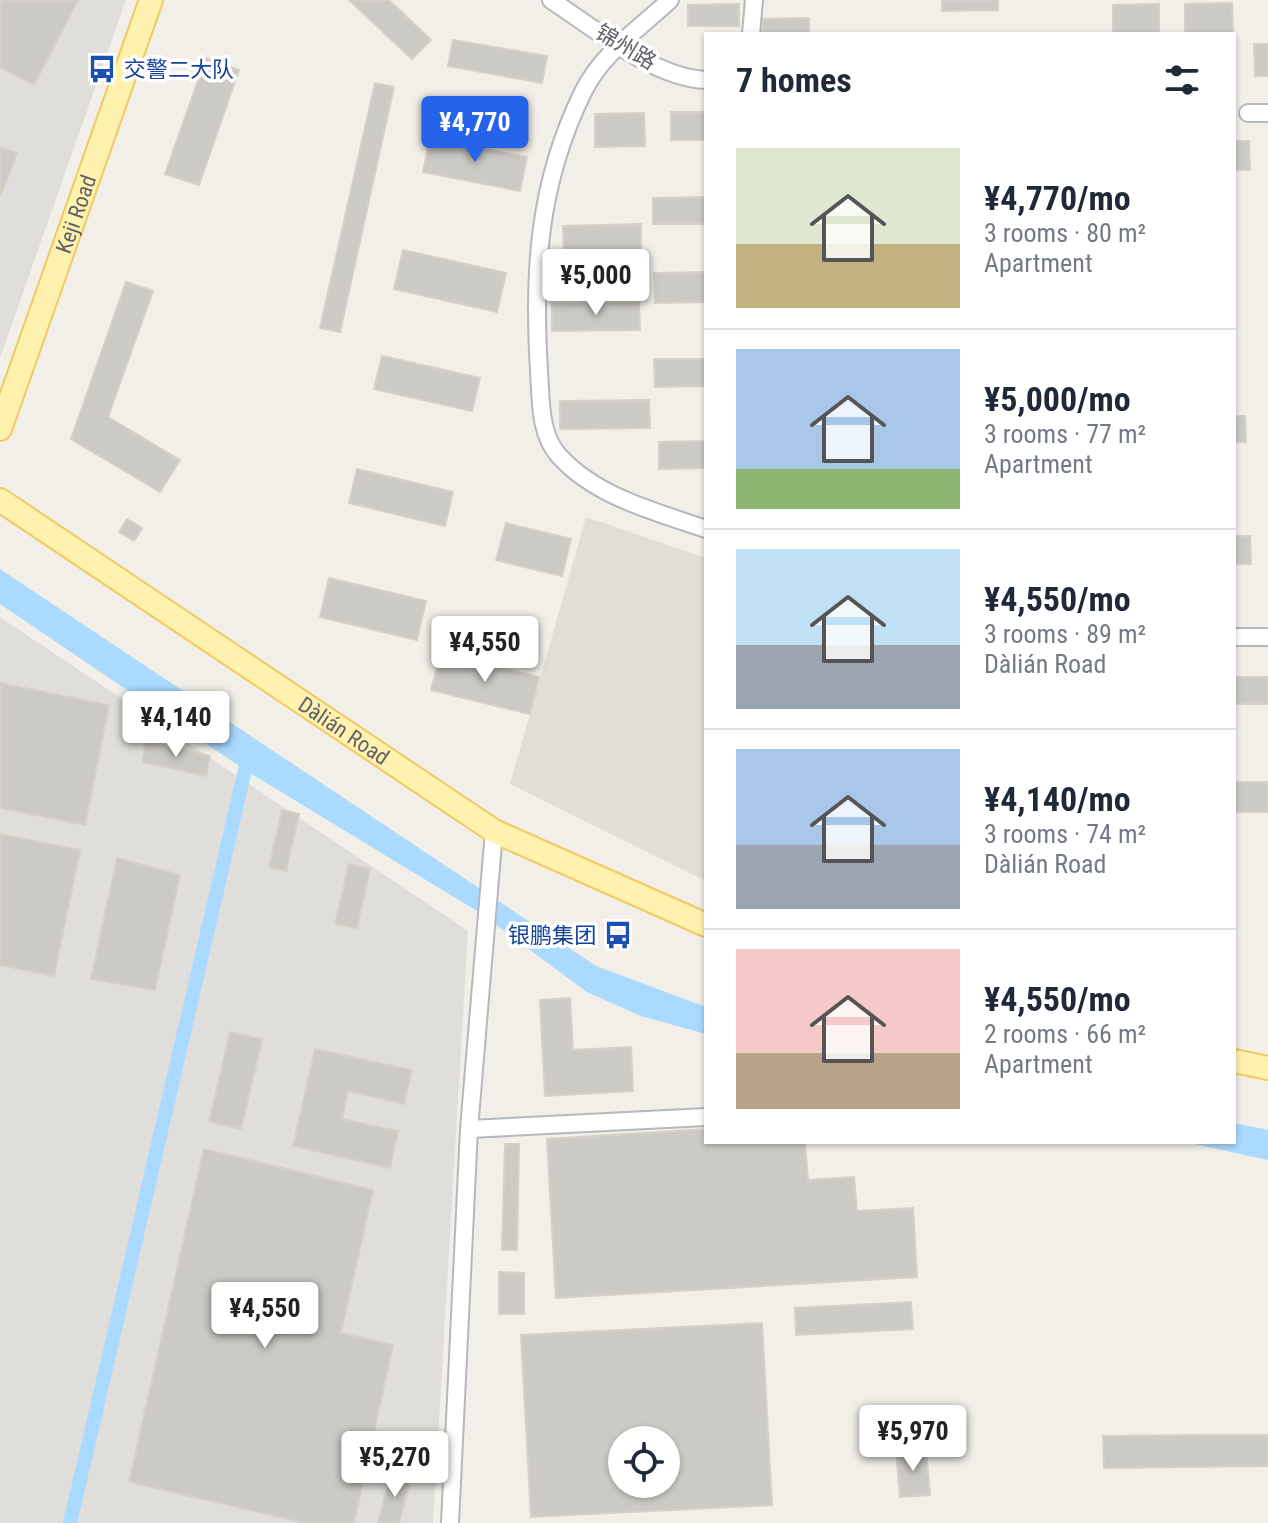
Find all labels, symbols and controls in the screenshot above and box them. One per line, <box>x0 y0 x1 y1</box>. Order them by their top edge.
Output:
street label: 锦州路 <box>591 19 661 75</box>
bus stop icon: 交警二大队 <box>87 54 117 84</box>
place label: 交警二大队 <box>124 57 234 82</box>
icon: filters <box>1160 58 1204 102</box>
text: 7 homes <box>736 60 852 100</box>
pin: ¥4,770 <box>410 96 540 164</box>
text: ¥4,770 <box>439 107 511 137</box>
street label: Keji Road <box>50 171 101 256</box>
text: ¥4,770/mo <box>984 178 1131 218</box>
icon: home <box>800 180 896 276</box>
text: 3 rooms · 80 m² <box>984 218 1146 248</box>
text: Apartment <box>984 248 1093 278</box>
pin: ¥5,000 <box>531 249 661 317</box>
text: ¥5,000 <box>560 260 632 290</box>
text: ¥5,000/mo <box>984 379 1131 419</box>
icon: home <box>800 381 896 477</box>
text: 3 rooms · 77 m² <box>984 419 1146 449</box>
text: Apartment <box>984 449 1093 479</box>
text: ¥4,550/mo <box>984 579 1131 619</box>
icon: home <box>800 581 896 677</box>
pin: ¥4,550 <box>420 616 550 684</box>
text: 3 rooms · 89 m² <box>984 619 1146 649</box>
text: ¥4,550 <box>449 627 521 657</box>
text: Dàlián Road <box>984 649 1106 679</box>
pin: ¥4,140 <box>111 691 241 759</box>
street label: Dàlián Road <box>294 691 394 770</box>
text: ¥4,140 <box>140 702 212 732</box>
text: ¥4,140/mo <box>984 779 1131 819</box>
icon: home <box>800 781 896 877</box>
text: 3 rooms · 74 m² <box>984 819 1146 849</box>
text: Dàlián Road <box>984 849 1106 879</box>
bus stop icon: 银鹏集团 <box>603 920 633 950</box>
place label: 银鹏集团 <box>508 923 596 948</box>
text: ¥4,550/mo <box>984 979 1131 1019</box>
icon: home <box>800 981 896 1077</box>
text: 2 rooms · 66 m² <box>984 1019 1146 1049</box>
text: Apartment <box>984 1049 1093 1079</box>
pin: ¥4,550 <box>200 1282 330 1350</box>
text: ¥4,550 <box>229 1293 301 1323</box>
pin: ¥5,970 <box>848 1405 978 1473</box>
text: ¥5,970 <box>877 1416 949 1446</box>
map controls <box>608 1426 680 1498</box>
button: locate <box>608 1426 680 1498</box>
pin: ¥5,270 <box>330 1431 460 1499</box>
text: ¥5,270 <box>359 1442 431 1472</box>

